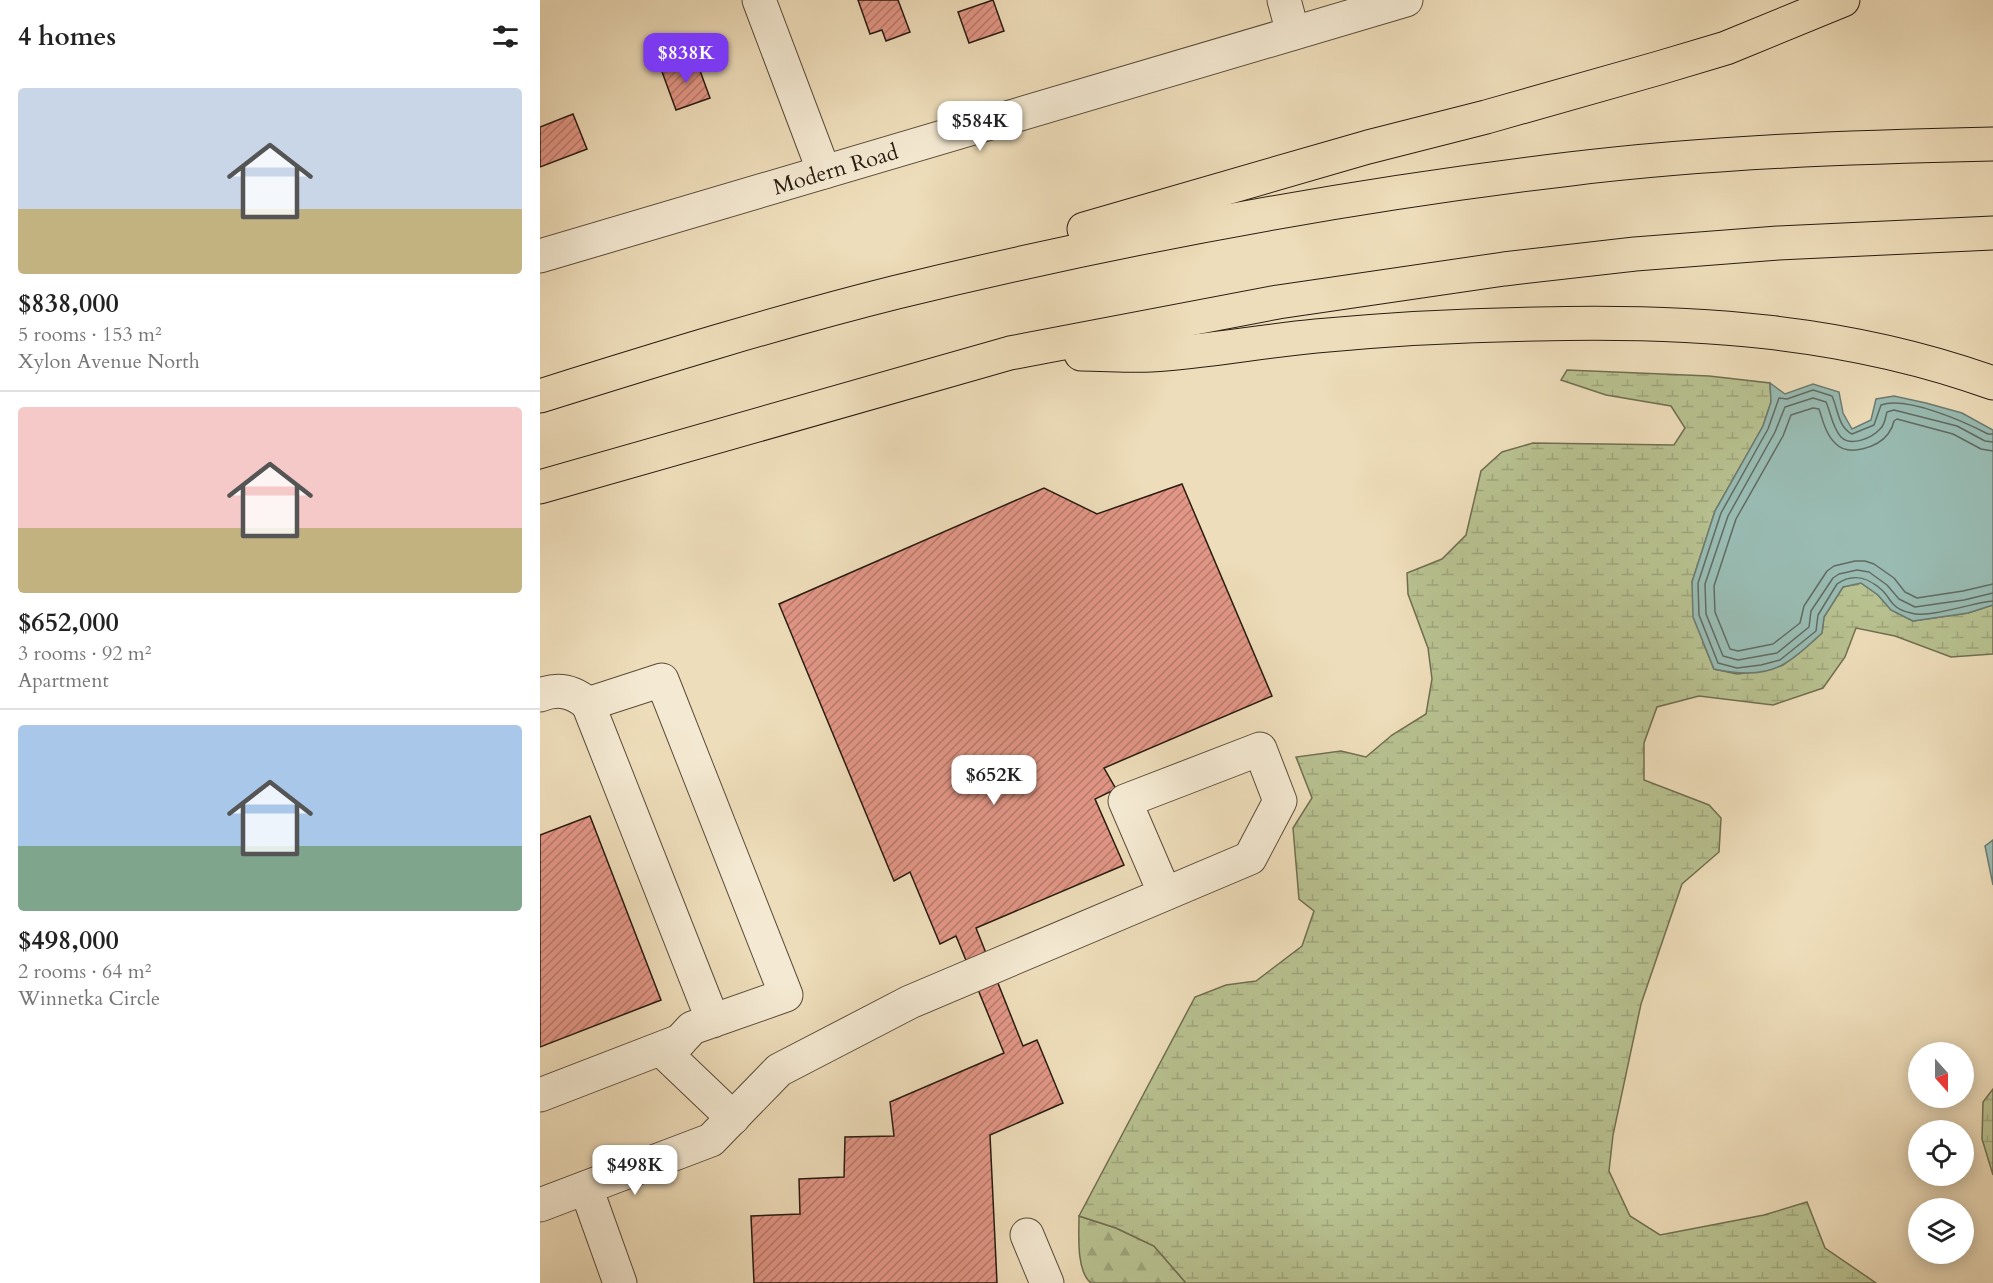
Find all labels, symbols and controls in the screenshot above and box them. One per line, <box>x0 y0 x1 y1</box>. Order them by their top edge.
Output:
text: 4 homes <box>18 19 116 54</box>
icon: filters <box>489 20 522 53</box>
pin: $838K <box>644 33 728 84</box>
text: $838K <box>657 39 715 66</box>
pin: $584K <box>938 101 1022 152</box>
text: $584K <box>951 107 1009 134</box>
icon: home <box>216 127 324 235</box>
street label: Modern Road <box>769 137 902 202</box>
text: $838,000 <box>18 286 119 321</box>
text: 5 rooms · 153 m² <box>18 321 162 348</box>
text: Xylon Avenue North <box>18 348 200 375</box>
icon: home <box>216 446 324 554</box>
text: $652,000 <box>18 605 119 640</box>
text: 3 rooms · 92 m² <box>18 640 151 667</box>
text: Apartment <box>18 667 109 694</box>
pin: $652K <box>952 755 1036 806</box>
text: $652K <box>965 761 1023 788</box>
icon: home <box>216 764 324 872</box>
text: $498,000 <box>18 923 119 958</box>
text: 2 rooms · 64 m² <box>18 958 151 985</box>
text: Winnetka Circle <box>18 985 160 1012</box>
north arrow <box>1908 1042 1974 1108</box>
map controls <box>1908 1042 1974 1264</box>
button: locate <box>1908 1120 1974 1186</box>
pin: $498K <box>593 1145 677 1196</box>
text: $498K <box>606 1151 664 1178</box>
button: layers <box>1908 1198 1974 1264</box>

